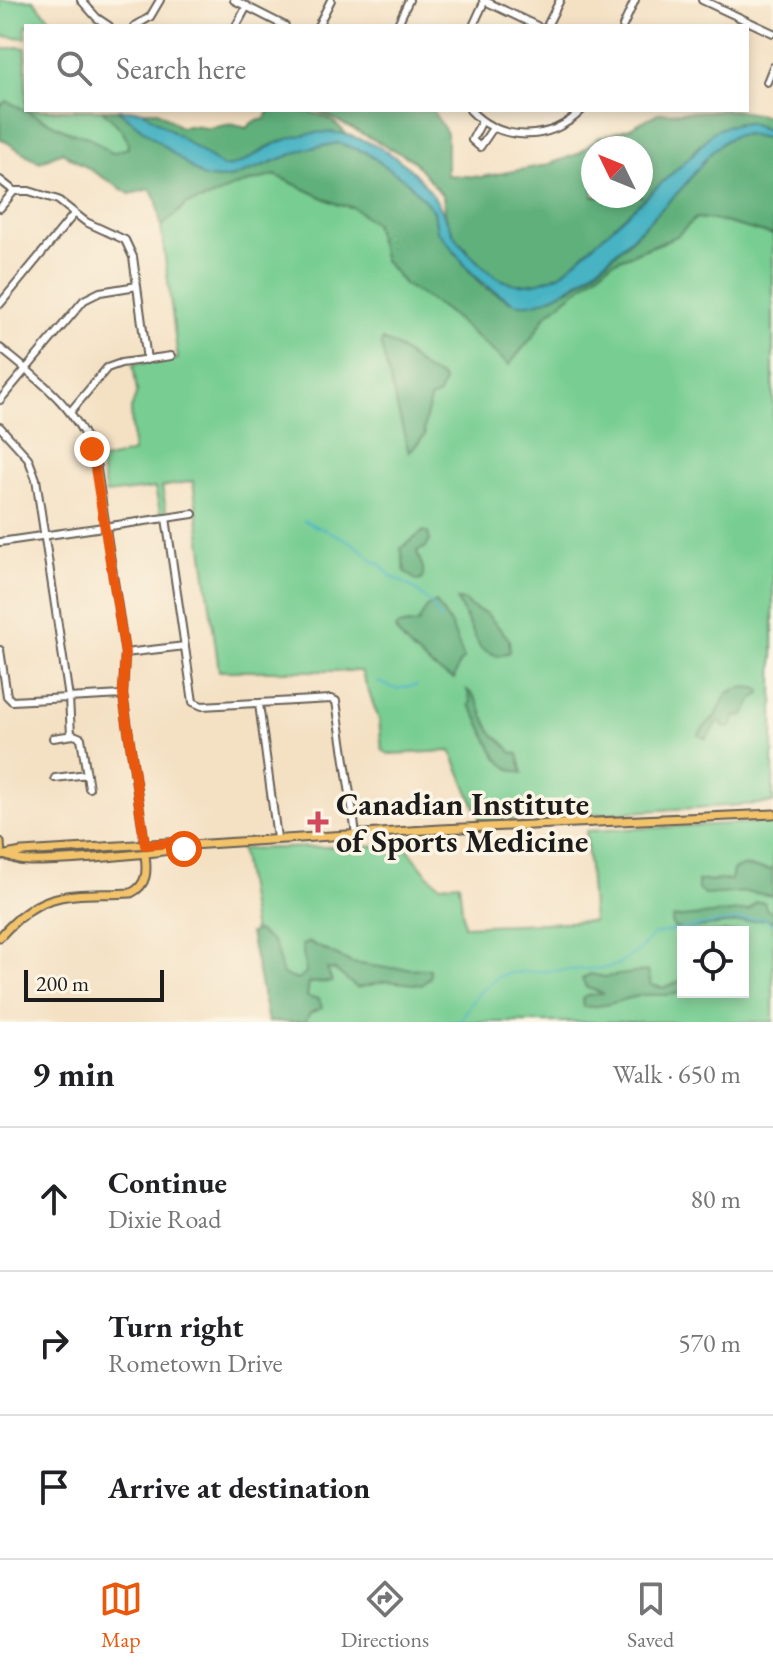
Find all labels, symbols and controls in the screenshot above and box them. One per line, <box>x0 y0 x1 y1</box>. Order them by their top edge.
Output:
search box <box>24 24 749 112</box>
icon: search <box>52 46 96 90</box>
text: Search here <box>116 49 246 88</box>
north arrow <box>581 136 653 208</box>
route end <box>74 431 110 467</box>
place label: Canadian Institute of Sports Medicine <box>336 783 589 862</box>
marker: Canadian Institute of Sports Medicine <box>307 811 329 833</box>
route start <box>166 831 202 867</box>
map controls <box>677 926 749 998</box>
button: locate <box>677 926 749 998</box>
scale bar <box>24 966 164 1002</box>
text: 200 m <box>36 969 89 998</box>
text: 9 min <box>32 1052 115 1096</box>
text: Walk · 650 m <box>613 1057 741 1091</box>
text: Continue <box>108 1163 227 1202</box>
icon: ahead <box>32 1177 76 1221</box>
text: 80 m <box>691 1182 741 1216</box>
text: Dixie Road <box>108 1202 221 1236</box>
text: Turn right <box>108 1307 244 1346</box>
icon: right <box>32 1321 76 1365</box>
text: 570 m <box>678 1326 741 1360</box>
text: Rometown Drive <box>108 1346 283 1380</box>
icon: arrive <box>32 1465 76 1509</box>
text: Arrive at destination <box>108 1468 370 1507</box>
tab: Map <box>99 1577 143 1654</box>
tab: Directions <box>341 1577 429 1654</box>
tab: Saved <box>627 1577 674 1654</box>

